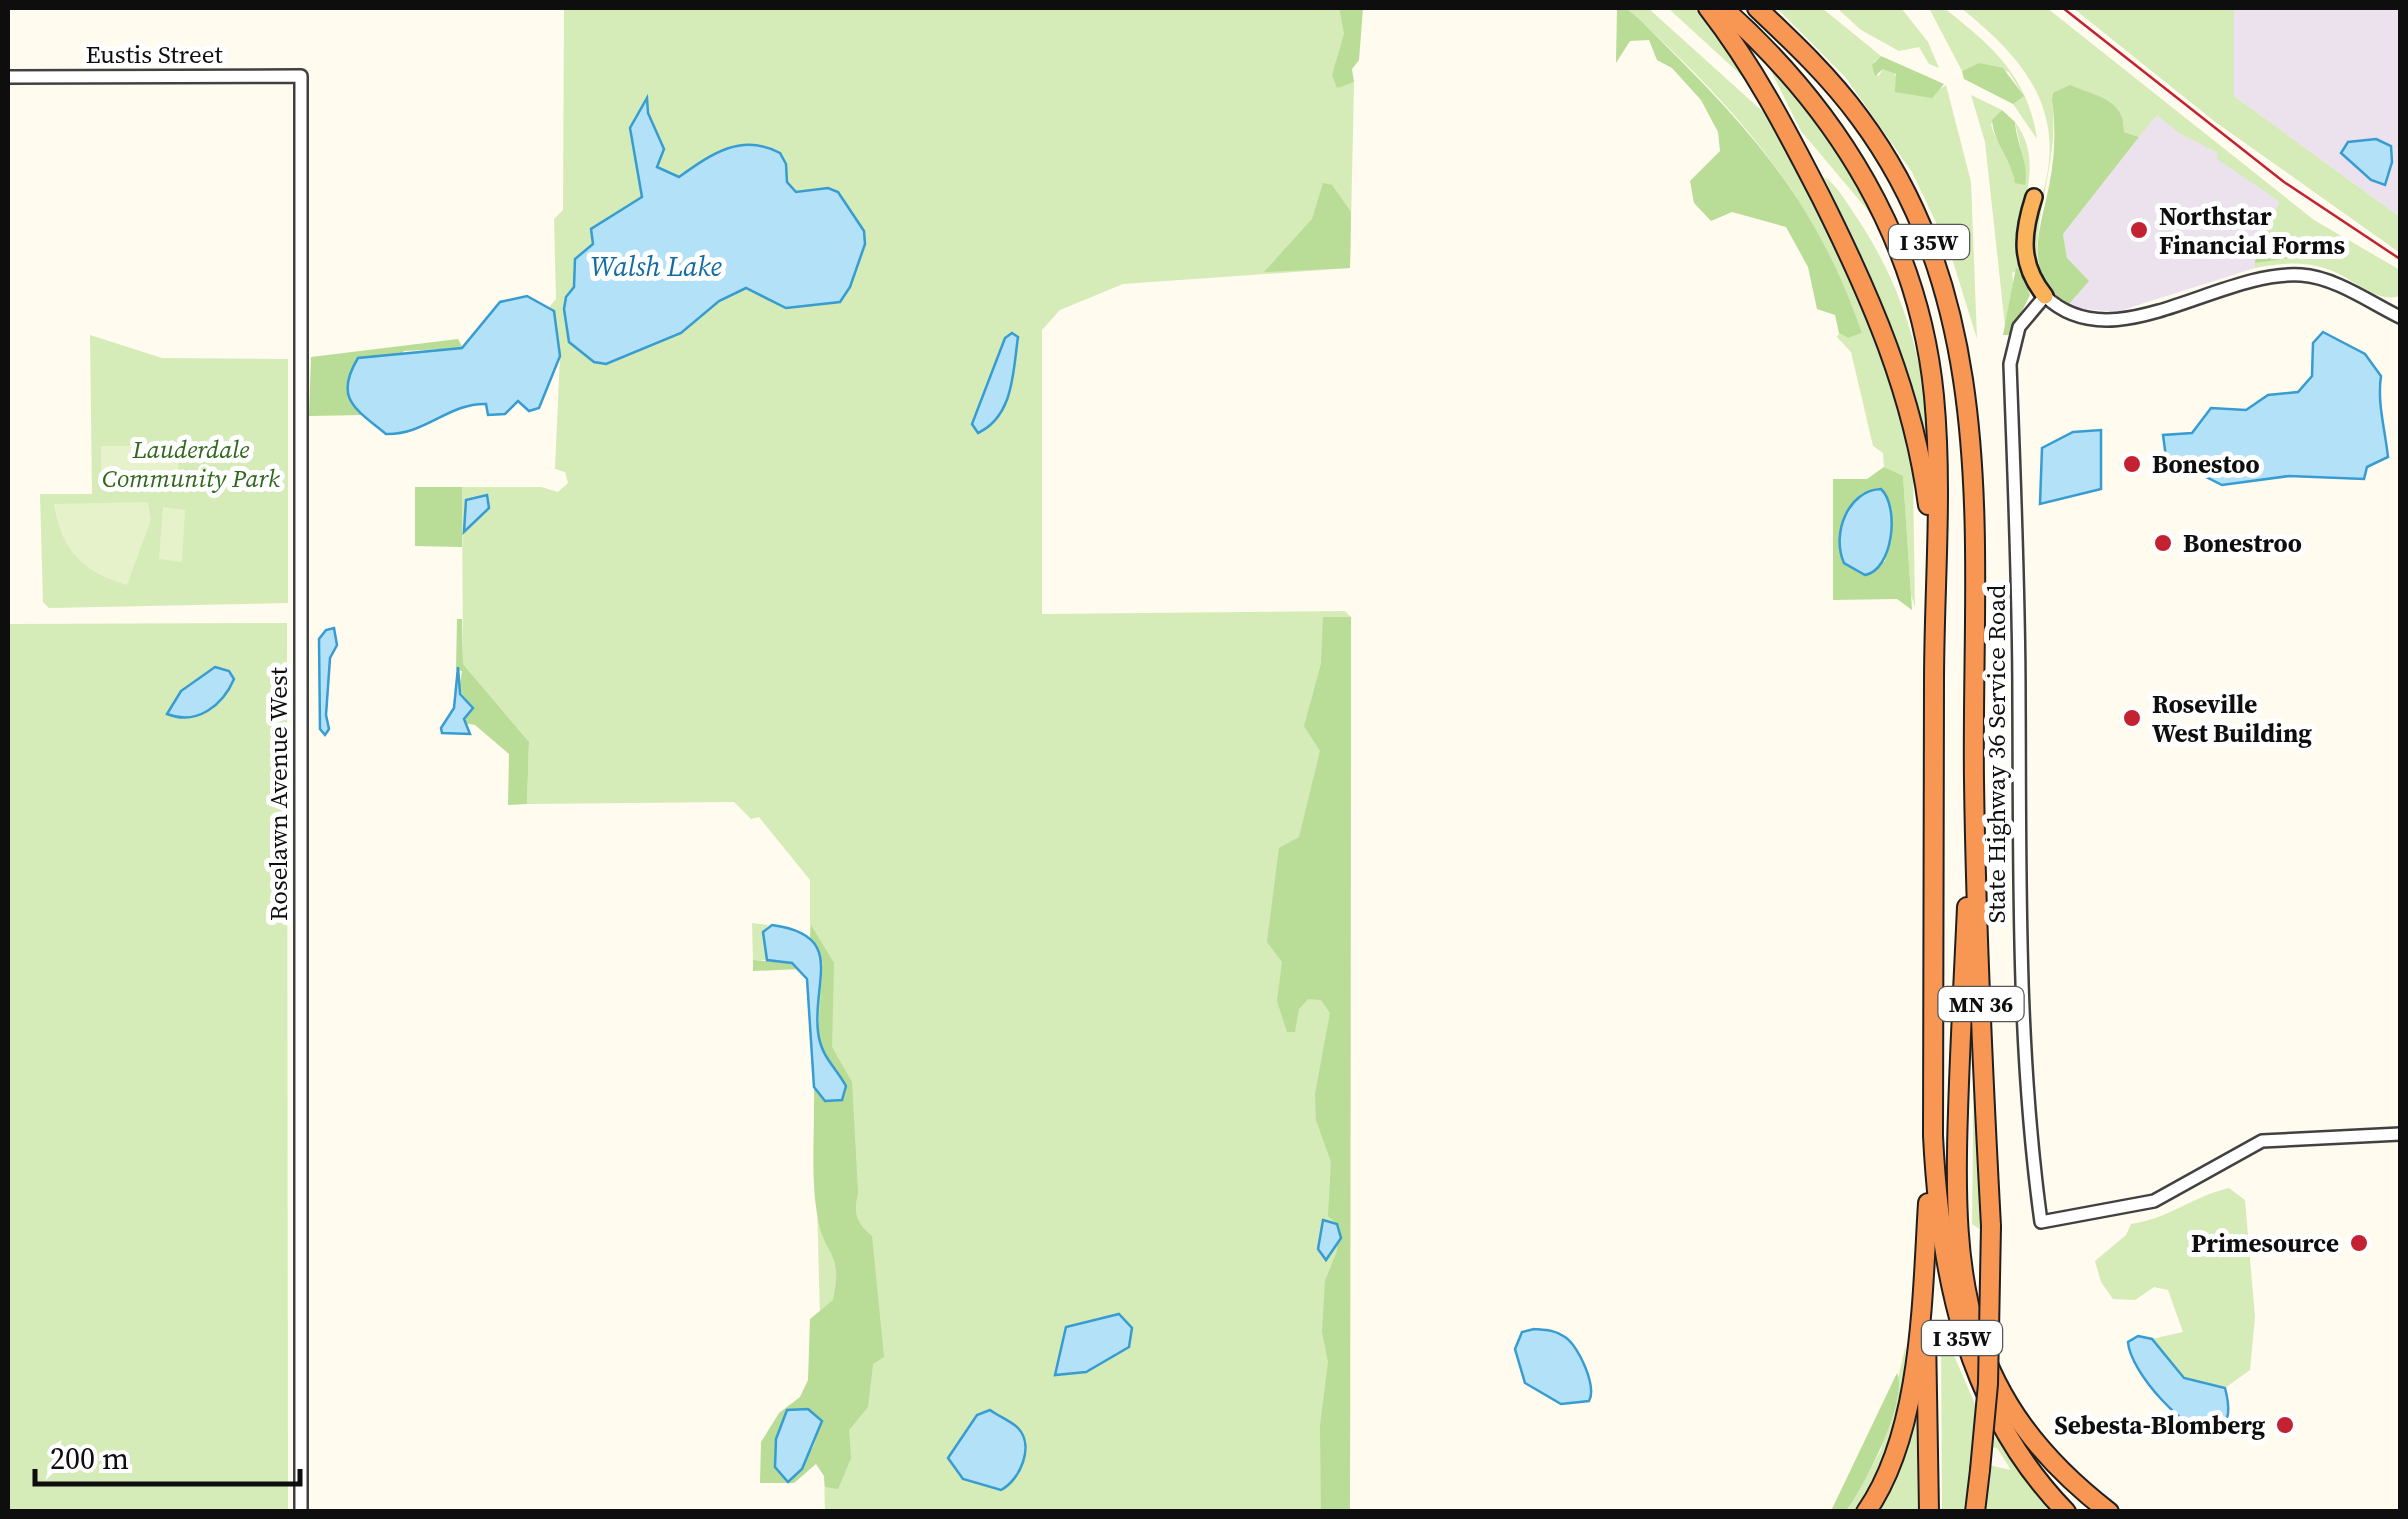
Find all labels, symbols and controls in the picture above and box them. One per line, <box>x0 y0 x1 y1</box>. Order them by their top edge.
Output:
street label: Eustis Street <box>85 37 223 71</box>
place label: Northstar Financial Forms <box>2159 199 2345 262</box>
marker: Northstar Financial Forms <box>2128 219 2150 241</box>
road number: I 35W <box>1889 225 1969 259</box>
water label: Walsh Lake <box>590 247 722 285</box>
park label: Lauderdale Community Park <box>102 432 280 495</box>
place label: Bonestoo <box>2152 447 2260 481</box>
marker: Bonestoo <box>2121 453 2143 475</box>
place label: Bonestroo <box>2183 526 2302 560</box>
marker: Bonestroo <box>2152 532 2174 554</box>
street label: State Highway 36 Service Road <box>1979 585 2013 923</box>
street label: Roselawn Avenue West <box>261 666 295 921</box>
place label: Roseville West Building <box>2152 687 2312 750</box>
marker: Roseville West Building <box>2121 707 2143 729</box>
road number: MN 36 <box>1938 987 2024 1021</box>
place label: Primesource <box>2191 1226 2339 1260</box>
marker: Primesource <box>2348 1232 2370 1254</box>
road number: I 35W <box>1922 1321 2002 1355</box>
place label: Sebesta-Blomberg <box>2054 1408 2265 1442</box>
marker: Sebesta-Blomberg <box>2274 1414 2296 1436</box>
scale bar <box>35 1424 300 1486</box>
text: 200 m <box>50 1438 129 1479</box>

